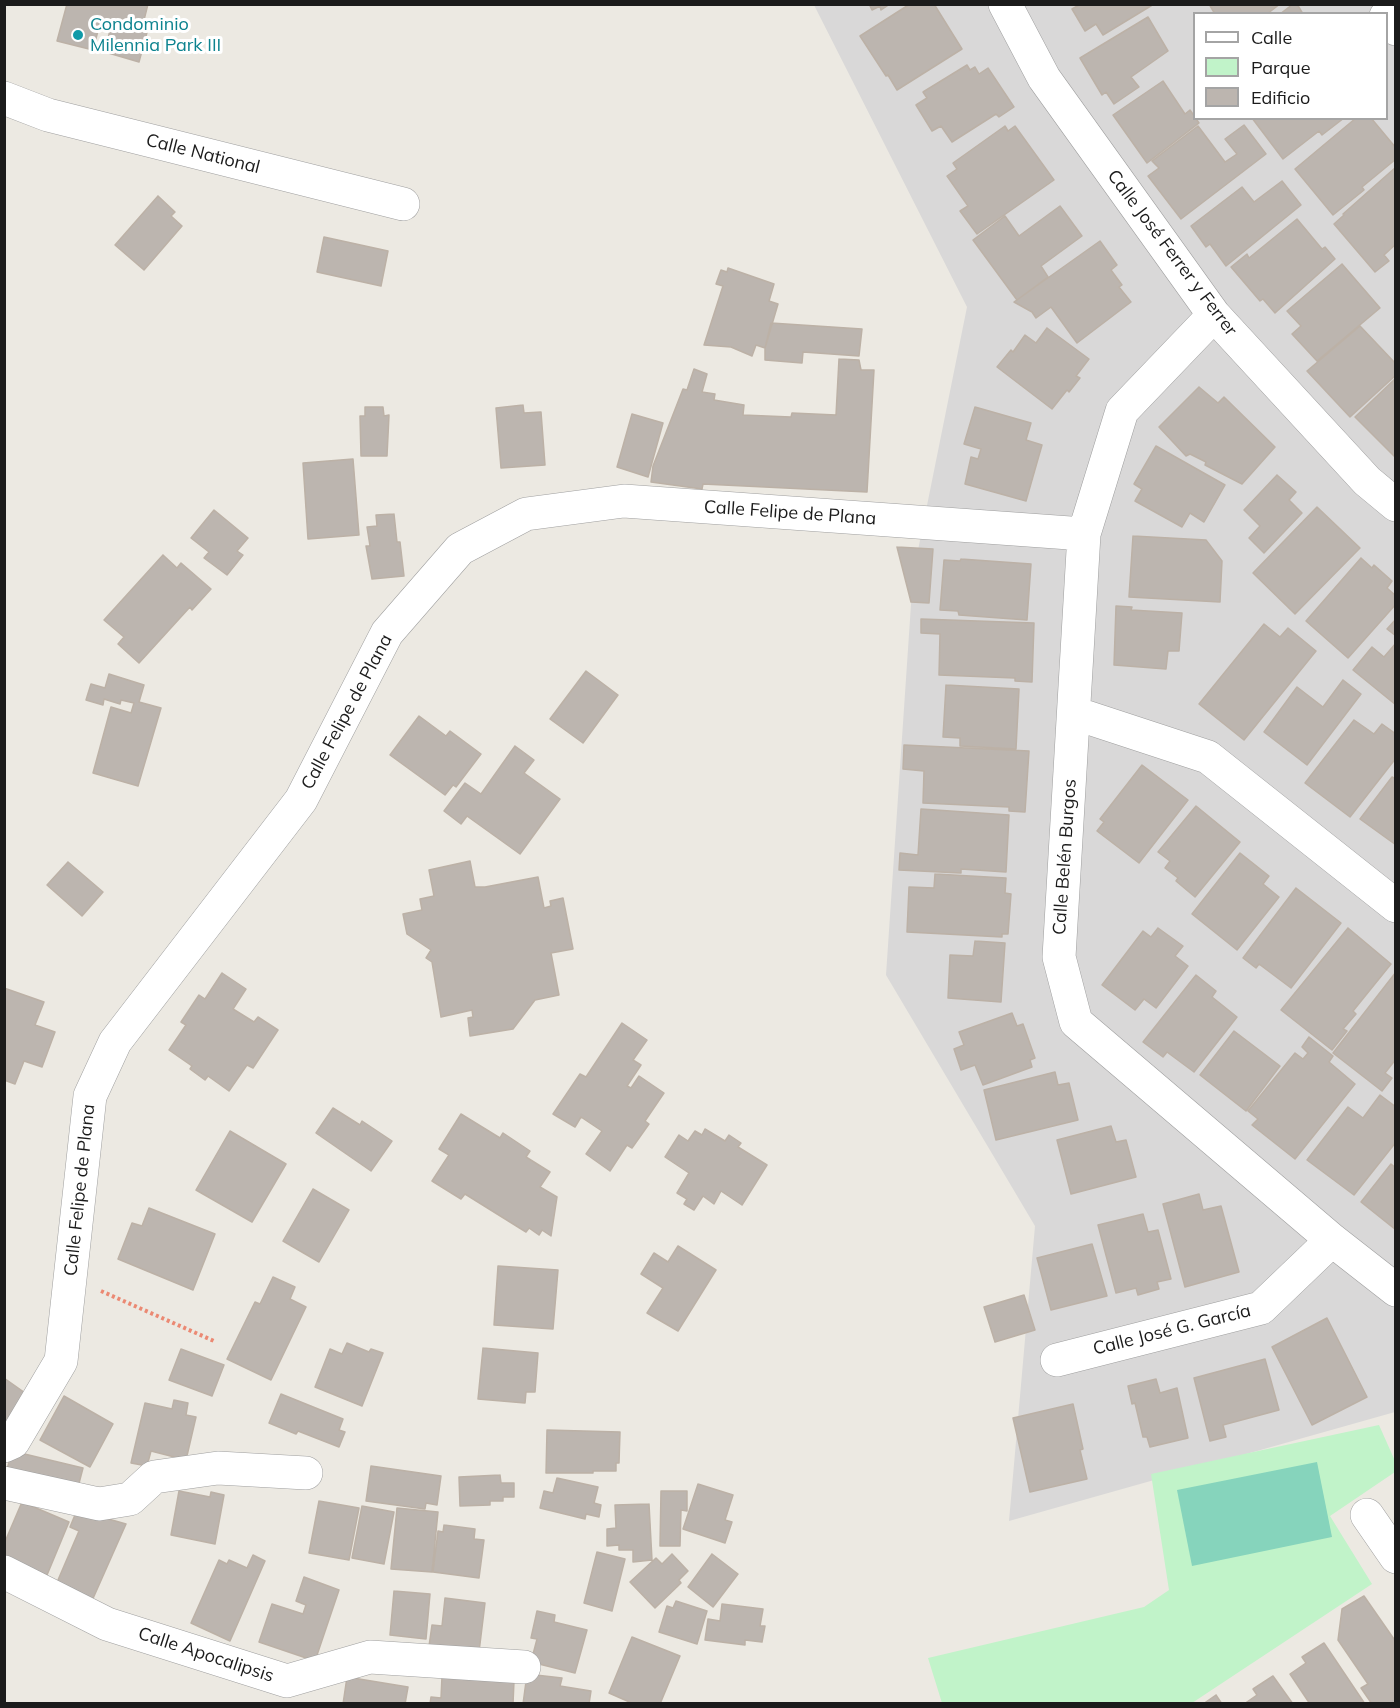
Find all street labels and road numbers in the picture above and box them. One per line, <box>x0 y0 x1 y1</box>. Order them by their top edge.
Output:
street label: Calle National <box>144 129 262 179</box>
street label: Calle José Ferrer y Ferrer <box>1103 166 1241 340</box>
street label: Calle Felipe de Plana <box>703 496 877 530</box>
street label: Calle Felipe de Plana <box>297 631 397 793</box>
street label: Calle Belén Burgos <box>1049 778 1081 936</box>
street label: Calle Felipe de Plana <box>60 1103 100 1277</box>
street label: Calle José G. García <box>1091 1300 1253 1360</box>
street label: Calle Apocalipsis <box>135 1623 277 1687</box>

